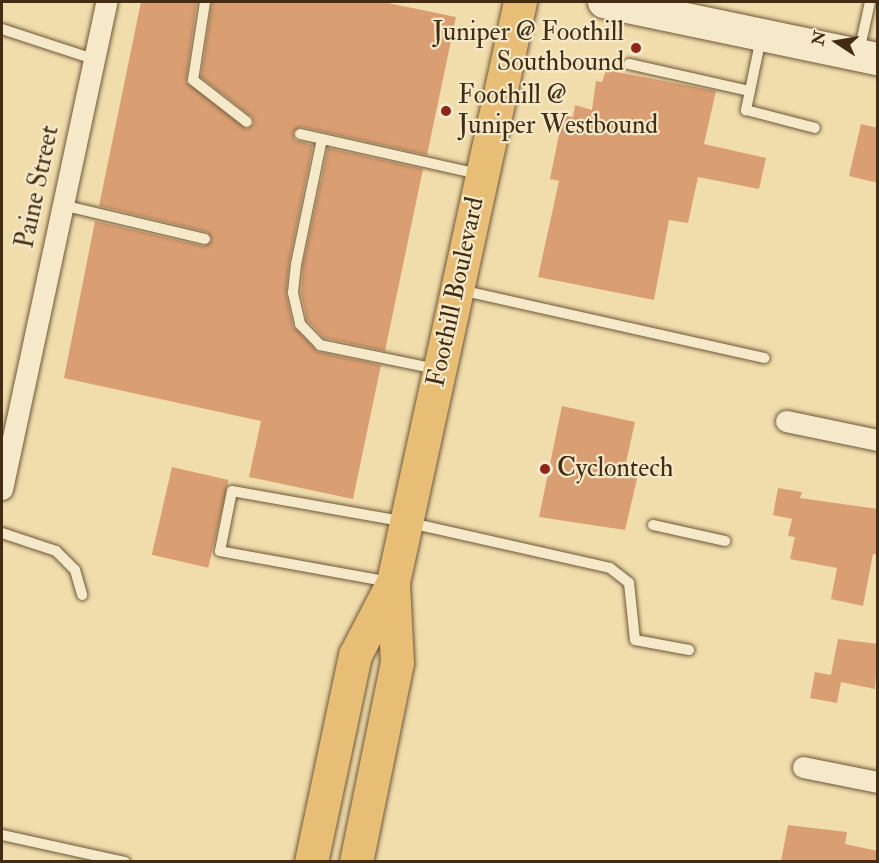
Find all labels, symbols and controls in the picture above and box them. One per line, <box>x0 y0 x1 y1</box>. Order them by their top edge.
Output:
north arrow <box>807 12 867 72</box>
place label: Juniper @ Foothill Southbound <box>433 17 624 78</box>
text: N <box>808 29 831 47</box>
marker: Juniper @ Foothill Southbound <box>629 41 643 55</box>
place label: Foothill @ Juniper Westbound <box>458 80 658 142</box>
marker: Foothill @ Juniper Westbound <box>439 104 453 118</box>
street label: Paine Street <box>10 123 66 251</box>
street label: Foothill Boulevard <box>421 194 491 390</box>
place label: Cyclontech <box>557 453 673 485</box>
marker: Cyclontech <box>538 462 552 476</box>

